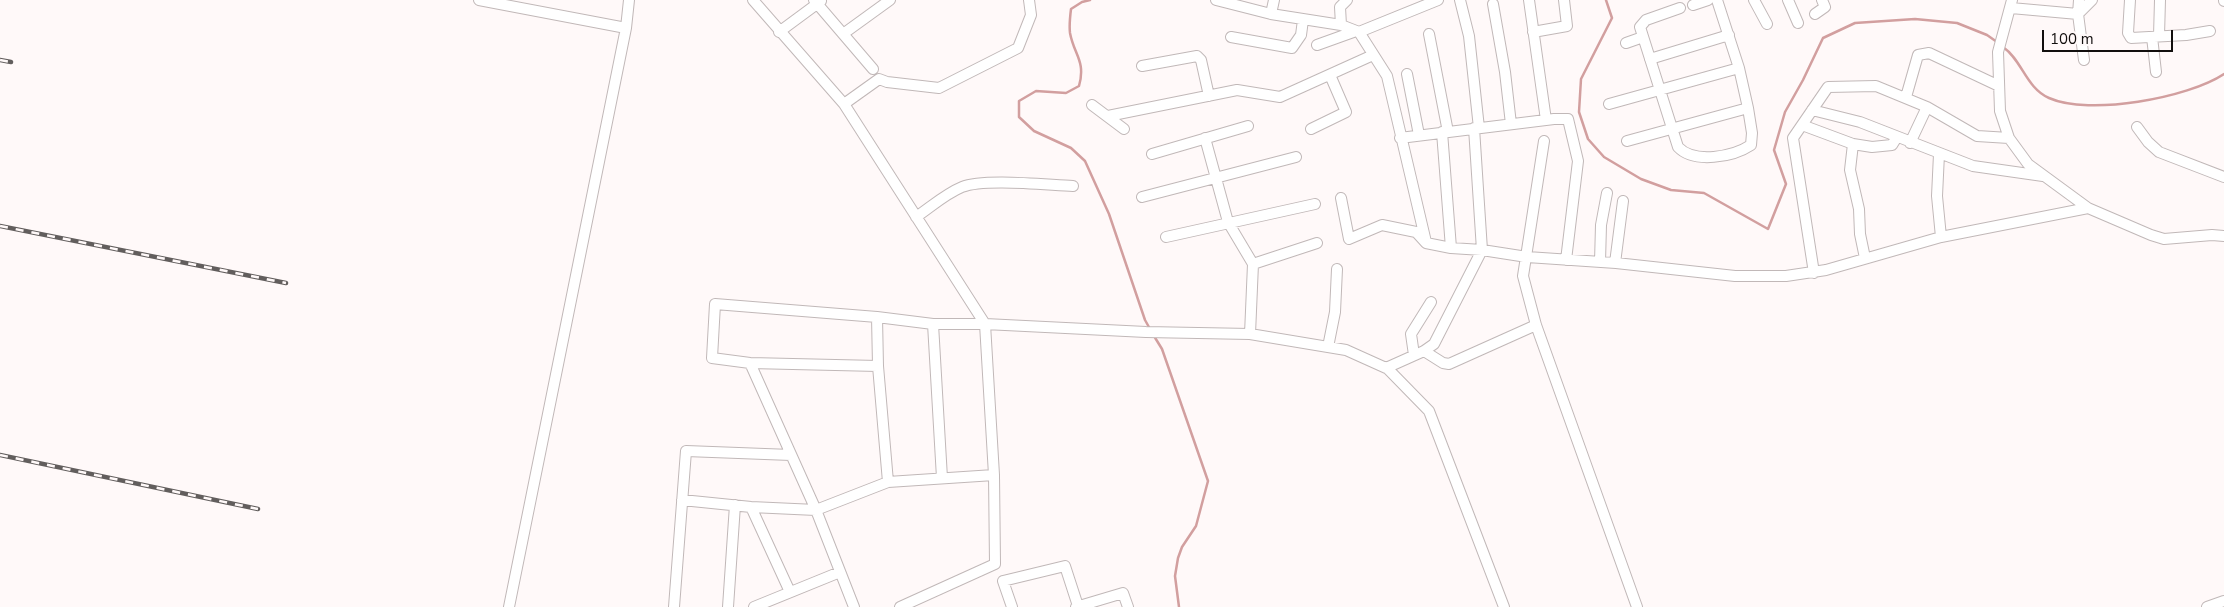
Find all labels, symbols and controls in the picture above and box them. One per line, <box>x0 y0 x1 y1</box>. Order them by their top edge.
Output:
scale bar <box>2044 20 2175 52</box>
text: 100 m <box>2050 29 2094 49</box>

